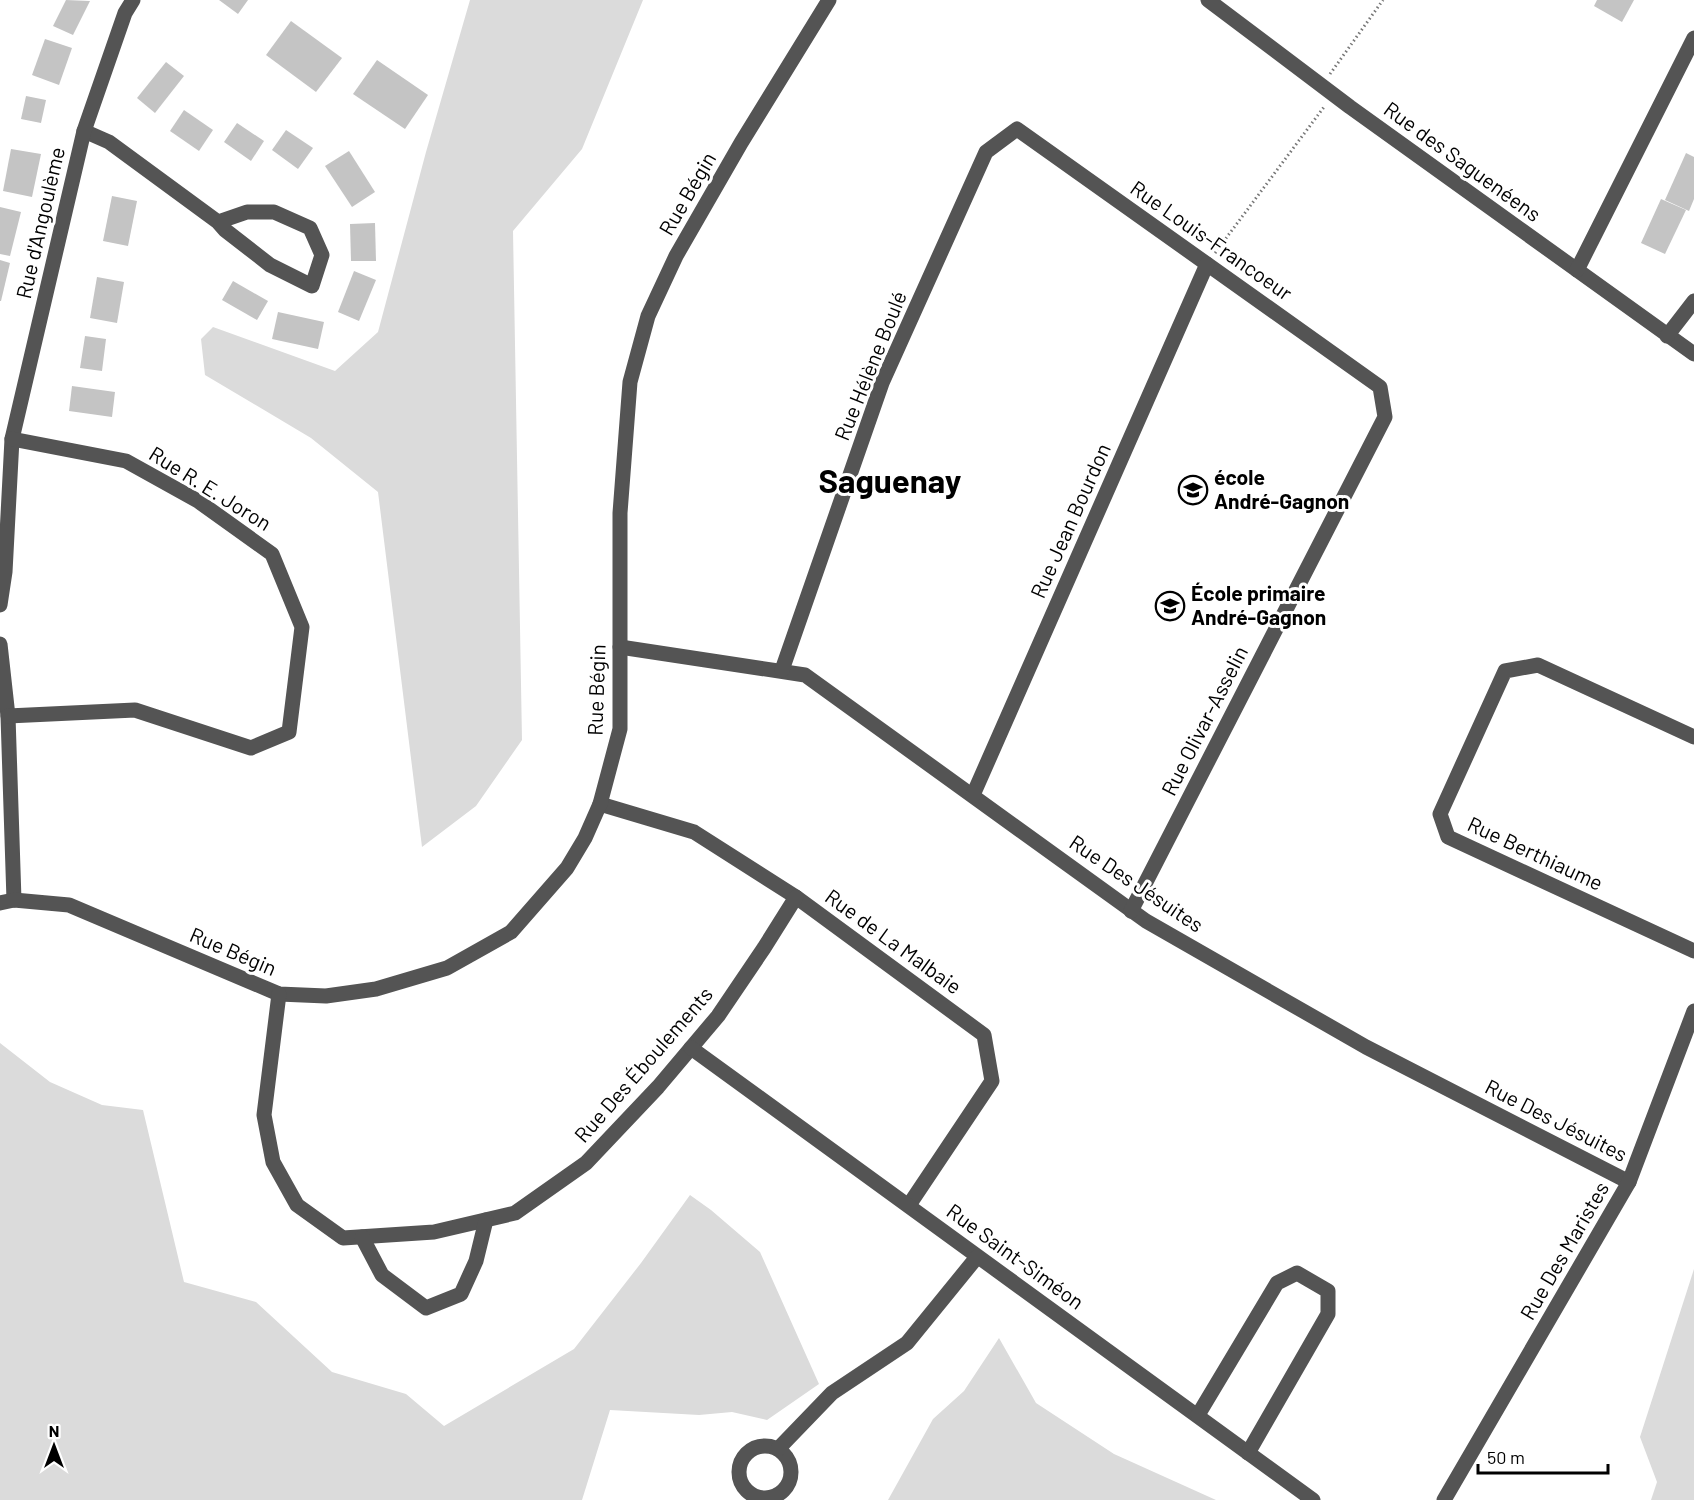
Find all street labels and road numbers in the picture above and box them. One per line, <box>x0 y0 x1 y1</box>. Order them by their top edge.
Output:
street label: Rue des Saguenéens <box>1380 95 1546 226</box>
street label: Rue d'Angoulème <box>10 144 69 301</box>
street label: Rue Bégin <box>653 147 720 239</box>
street label: Rue Louis-Francoeur <box>1126 175 1298 305</box>
street label: Rue Hélène Boulé <box>828 287 911 444</box>
street label: Rue Jean Bourdon <box>1024 439 1115 602</box>
street label: Rue R. E. Joron <box>145 440 276 535</box>
street label: Rue Olivar-Asselin <box>1155 641 1252 799</box>
street label: Rue Bégin <box>581 644 610 736</box>
street label: Rue Berthiaume <box>1464 810 1607 895</box>
street label: Rue Des Jésuites <box>1065 829 1209 937</box>
street label: Rue de La Malbaie <box>821 883 967 999</box>
street label: Rue Bégin <box>186 921 281 980</box>
street label: Rue Des Éboulements <box>568 981 717 1147</box>
street label: Rue Des Jésuites <box>1481 1073 1632 1166</box>
street label: Rue Des Maristes <box>1514 1177 1613 1324</box>
street label: Rue Saint-Siméon <box>942 1198 1089 1314</box>

